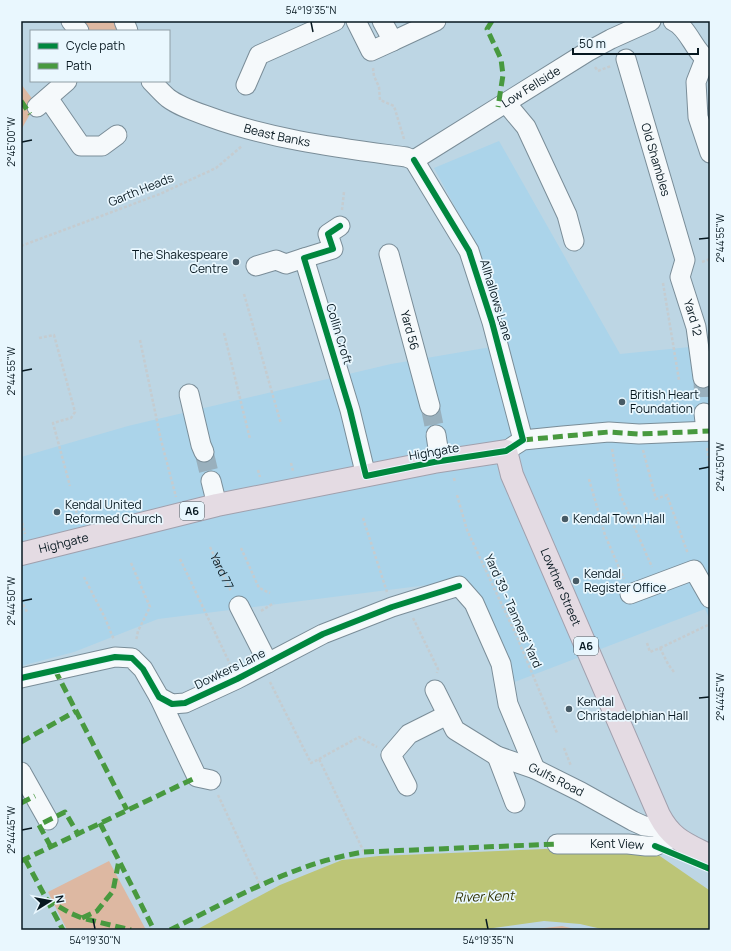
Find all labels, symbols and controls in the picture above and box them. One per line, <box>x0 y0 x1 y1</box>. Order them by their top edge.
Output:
text: 54°19'35"N <box>286 3 336 17</box>
legend <box>30 30 170 82</box>
scale bar <box>573 30 698 56</box>
text: 50 m <box>579 35 606 52</box>
text: Cycle path <box>66 37 125 54</box>
text: Path <box>66 57 92 74</box>
street label: Low Fellside <box>498 62 563 111</box>
text: 2°45'00"W <box>4 117 18 167</box>
street label: Beast Banks <box>242 119 312 151</box>
street label: Old Shambles <box>637 121 675 198</box>
street label: Garth Heads <box>106 169 176 210</box>
text: 2°44'55"W <box>713 213 727 262</box>
place label: The Shakespeare Centre <box>132 246 228 277</box>
marker: The Shakespeare Centre <box>231 257 241 267</box>
street label: Allhallows Lane <box>476 257 517 343</box>
street label: Yard 12 <box>680 297 706 337</box>
street label: Collin Croft <box>322 301 357 366</box>
street label: Yard 56 <box>397 308 424 352</box>
text: 2°44'55"W <box>4 346 18 395</box>
place label: British Heart Foundation <box>630 386 699 417</box>
marker: British Heart Foundation <box>617 397 627 407</box>
street label: Highgate <box>408 439 460 464</box>
text: 2°44'50"W <box>713 442 727 492</box>
place label: Kendal United Reformed Church <box>65 496 163 527</box>
road number: A6 <box>180 502 204 520</box>
marker: Kendal United Reformed Church <box>52 507 62 517</box>
place label: Kendal Town Hall <box>573 510 665 527</box>
marker: Kendal Town Hall <box>560 514 570 524</box>
street label: Highgate <box>37 528 90 557</box>
street label: Lowther Street <box>537 545 585 629</box>
street label: Yard 77 <box>206 550 238 592</box>
street label: Yard 39 - Tanners' Yard <box>481 551 546 670</box>
place label: Kendal Register Office <box>584 565 666 596</box>
text: 2°44'50"W <box>4 576 18 626</box>
marker: Kendal Register Office <box>571 576 581 586</box>
road number: A6 <box>574 637 598 655</box>
street label: Dowkers Lane <box>192 644 268 693</box>
text: 2°44'45"W <box>713 673 727 721</box>
place label: Kendal Christadelphian Hall <box>577 693 688 724</box>
marker: Kendal Christadelphian Hall <box>564 704 574 714</box>
street label: Gulfs Road <box>527 758 587 800</box>
text: 2°44'45"W <box>4 806 18 854</box>
street label: Kent View <box>590 835 645 854</box>
north arrow <box>30 881 70 921</box>
water label: River Kent <box>454 886 516 906</box>
text: N <box>52 894 68 904</box>
text: 54°19'30"N <box>70 933 121 947</box>
text: 54°19'35"N <box>463 933 513 947</box>

